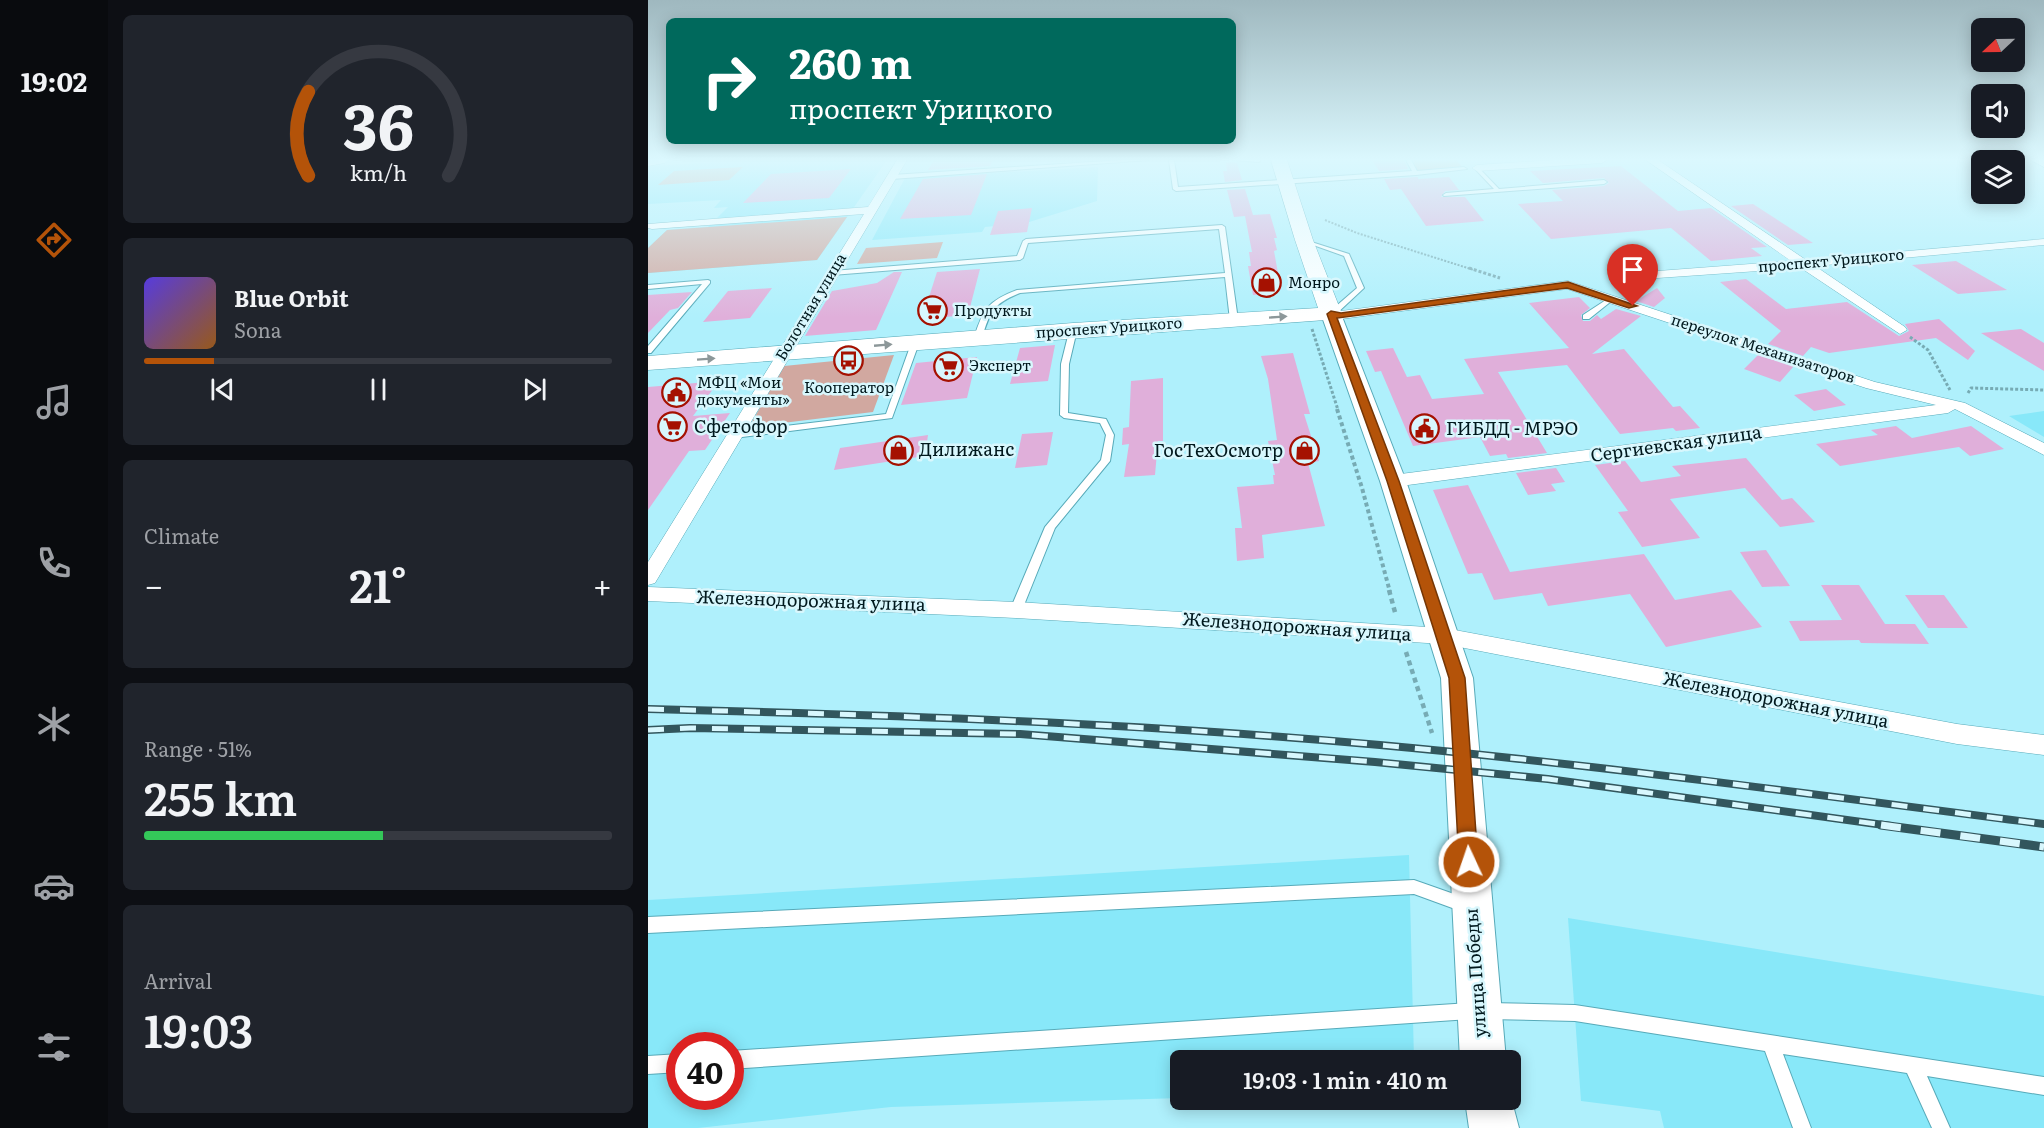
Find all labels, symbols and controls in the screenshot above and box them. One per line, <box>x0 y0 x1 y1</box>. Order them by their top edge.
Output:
north arrow <box>1971 18 2025 72</box>
map controls <box>1971 18 2025 204</box>
text: 260 m <box>789 30 912 92</box>
icon: right <box>690 42 768 120</box>
text: 19:02 <box>21 60 87 100</box>
text: 36 <box>342 77 414 169</box>
button: sound <box>1971 84 2025 138</box>
text: проспект Урицкого <box>789 87 1053 127</box>
button: layers <box>1971 150 2025 204</box>
text: km/h <box>349 156 407 188</box>
icon: directions <box>33 219 75 261</box>
street label: проспект Урицкого <box>1757 242 1905 277</box>
pin <box>1607 244 1658 306</box>
street label: Болотная улица <box>768 247 851 364</box>
icon: arrive <box>1616 253 1649 286</box>
shop icon: Монро <box>1251 267 1283 299</box>
place label: Монро <box>1288 270 1340 293</box>
text: Blue Orbit <box>234 281 349 314</box>
supermarket icon: Продукты <box>917 295 949 327</box>
place label: Продукты <box>954 298 1032 321</box>
street label: переулок Механизаторов <box>1669 307 1858 388</box>
street label: проспект Урицкого <box>1035 310 1183 343</box>
one-way arrow <box>1268 312 1287 321</box>
text: Sona <box>234 314 282 344</box>
one-way arrow <box>874 340 893 350</box>
bus stop icon: Кооператор <box>833 345 865 377</box>
supermarket icon: Эксперт <box>932 350 964 382</box>
place label: Эксперт <box>969 353 1031 376</box>
one-way arrow <box>697 354 716 364</box>
place label: МФЦ «Мои документы» <box>697 370 790 410</box>
icon: previous <box>206 373 239 406</box>
icon: pause <box>362 373 395 406</box>
icon: next <box>518 373 551 406</box>
place label: Кооператор <box>804 375 894 398</box>
public building icon: МФЦ «Мои документы» <box>660 376 692 408</box>
icon: music <box>33 381 75 423</box>
supermarket icon: Сфетофор <box>657 411 689 443</box>
place label: Сфетофор <box>694 412 788 439</box>
public building icon: ГИБДД - МРЭО <box>1409 413 1441 445</box>
place label: ГИБДД - МРЭО <box>1446 414 1578 441</box>
street label: Сергиевская улица <box>1588 417 1763 468</box>
shop icon: Дилижанс <box>882 434 914 466</box>
place label: Дилижанс <box>919 435 1014 462</box>
shop icon: ГосТехОсмотр <box>1288 435 1320 467</box>
place label: ГосТехОсмотр <box>1154 436 1283 463</box>
text: Climate <box>144 520 219 550</box>
icon: phone <box>33 542 75 584</box>
text: 21° <box>349 550 407 617</box>
text: − <box>144 559 163 608</box>
text: + <box>593 559 612 608</box>
street label: Железнодорожная улица <box>696 582 926 617</box>
street label: Железнодорожная улица <box>1182 604 1413 647</box>
street label: Железнодорожная улица <box>1661 663 1892 734</box>
icon: climate <box>33 703 75 745</box>
text: Range · 51% <box>144 733 252 763</box>
text: 255 km <box>144 763 297 830</box>
position arrow <box>1437 830 1501 894</box>
icon: car <box>33 865 75 907</box>
street label: улица Победы <box>1457 907 1492 1039</box>
text: Arrival <box>144 965 212 995</box>
text: 19:03 <box>144 995 253 1062</box>
icon: filters <box>33 1026 75 1068</box>
speed limit sign: 40 <box>666 1032 744 1110</box>
text: 19:03 · 1 min · 410 m <box>1243 1063 1448 1096</box>

